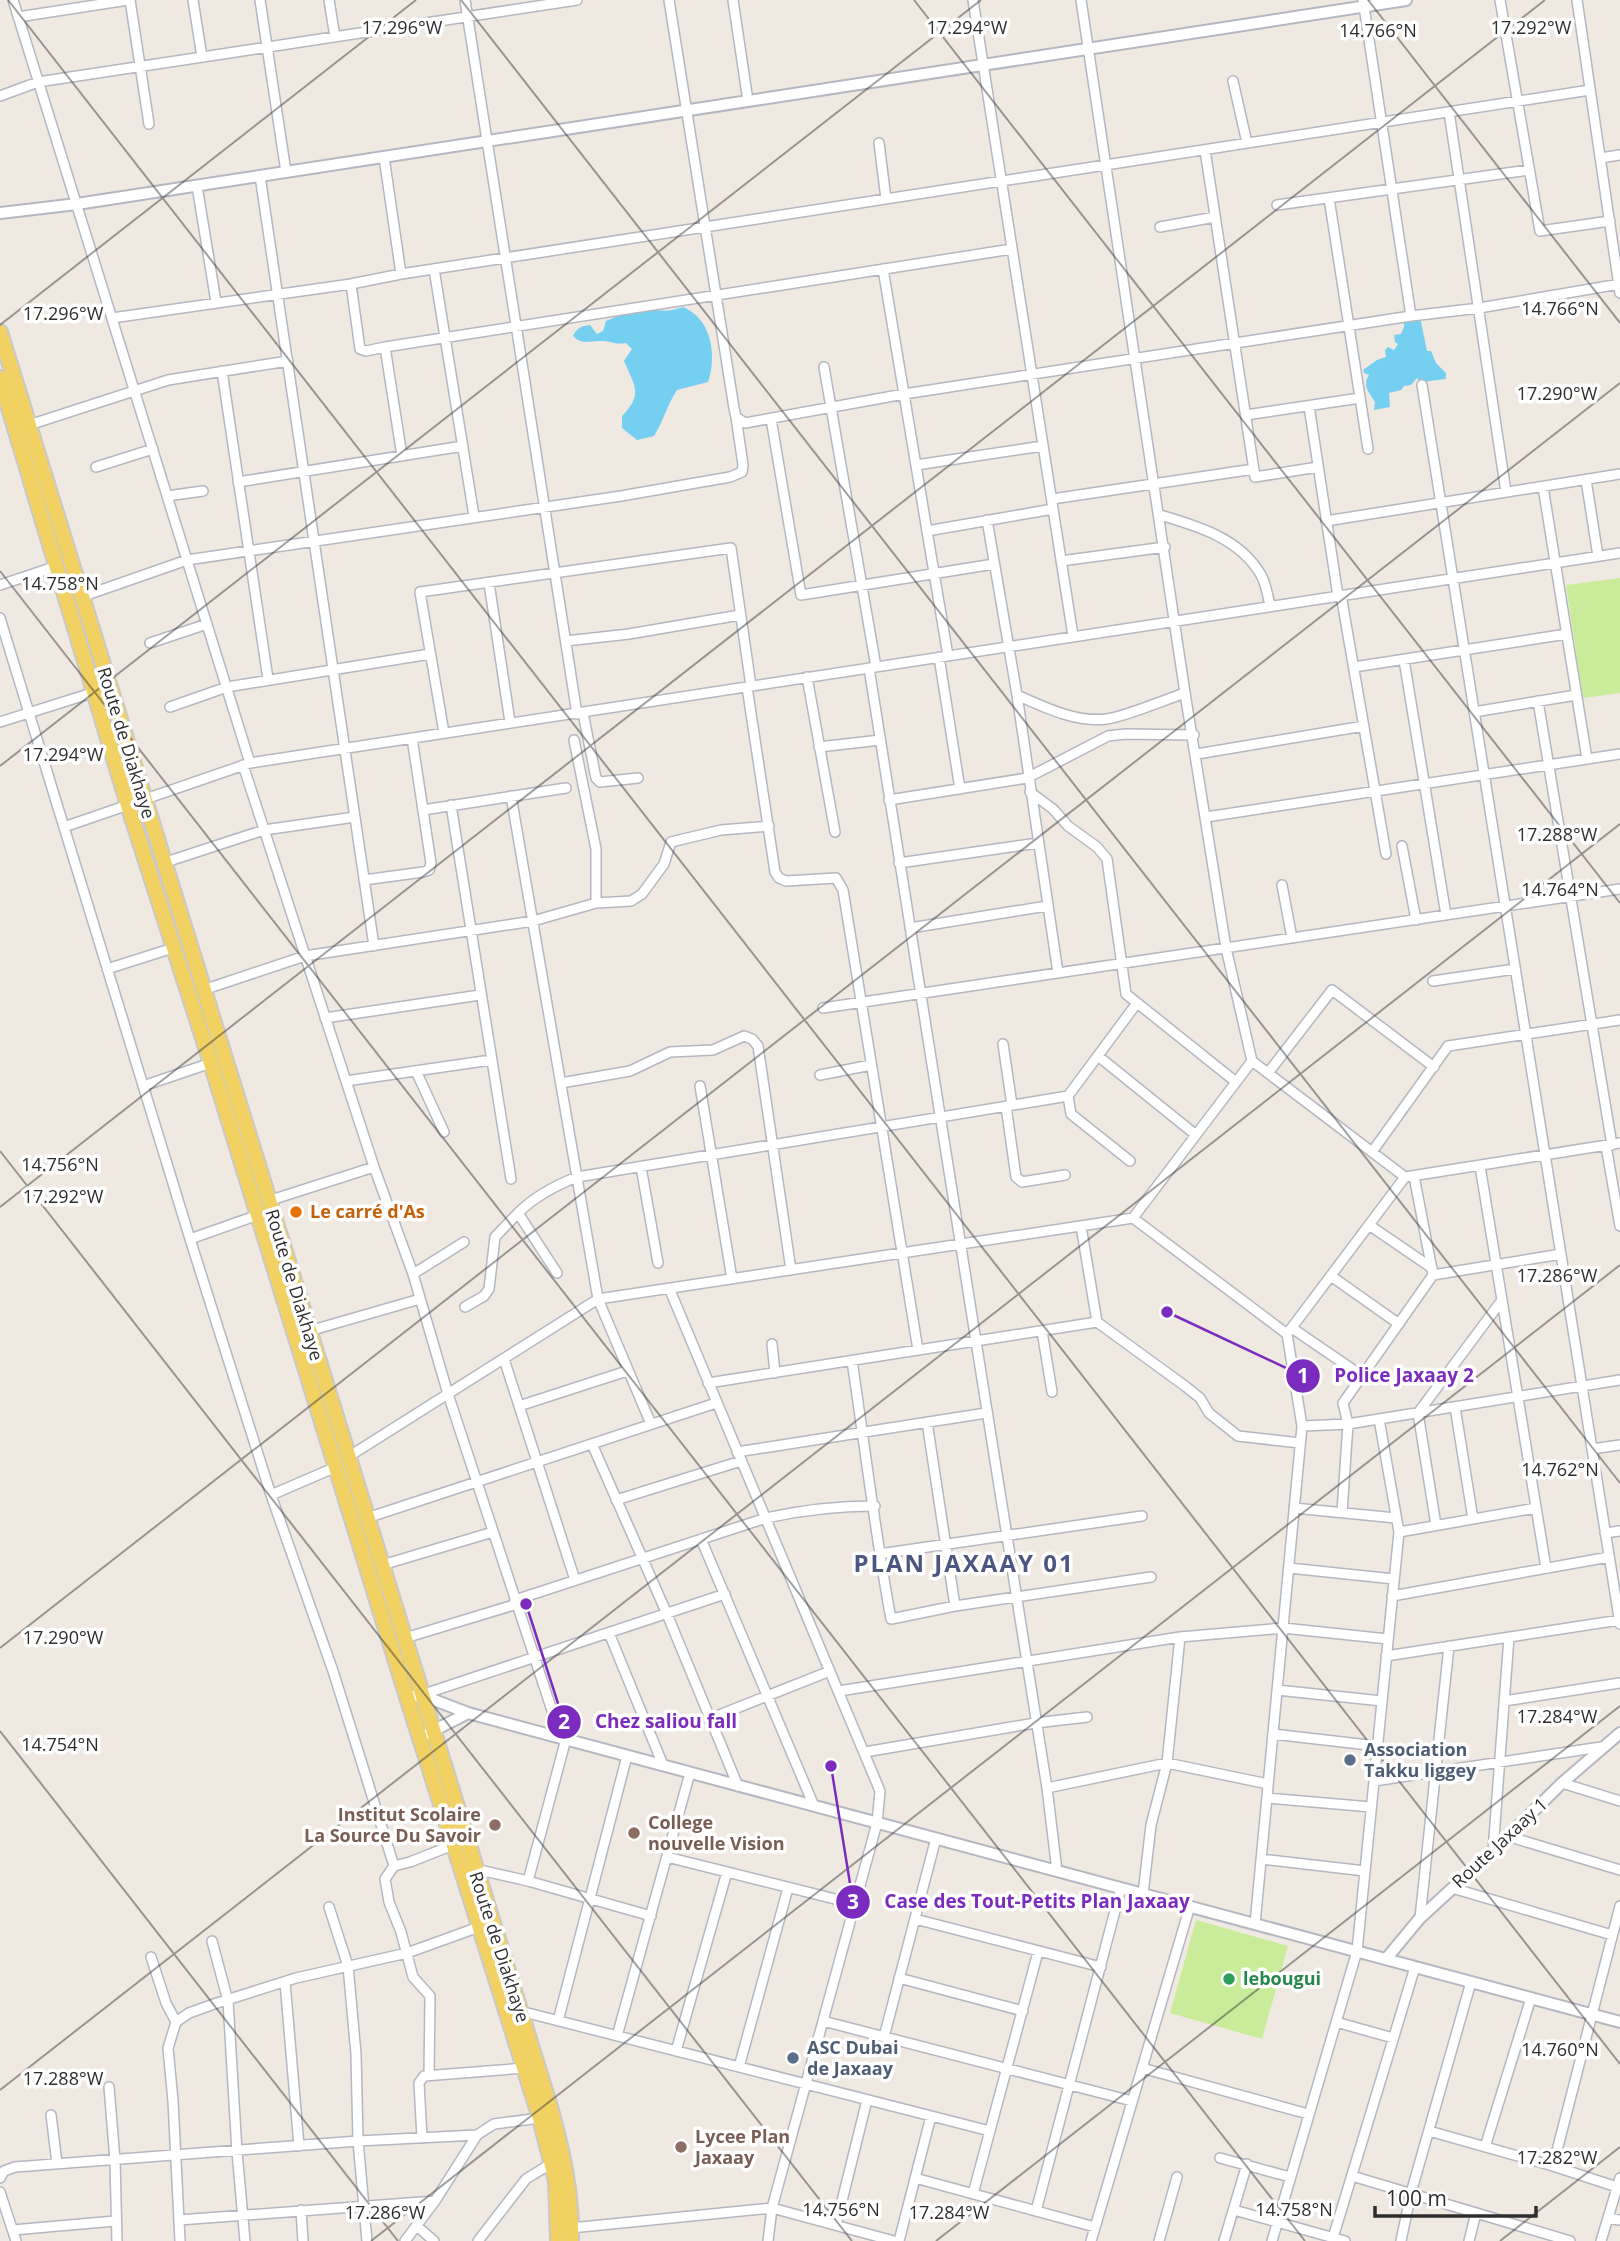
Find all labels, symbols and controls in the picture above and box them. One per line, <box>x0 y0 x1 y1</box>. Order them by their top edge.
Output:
text: 17.296°W <box>362 15 443 39</box>
text: 17.294°W <box>927 15 1008 39</box>
text: 17.292°W <box>1491 15 1572 39</box>
text: 14.766°N <box>1339 18 1417 42</box>
text: 14.766°N <box>1521 296 1599 320</box>
text: 17.296°W <box>23 301 104 325</box>
text: 17.290°W <box>1517 381 1598 405</box>
text: 14.758°N <box>21 571 99 595</box>
street label: Route de Diakhaye <box>92 664 161 821</box>
text: 17.294°W <box>23 742 104 766</box>
text: 17.288°W <box>1517 822 1598 846</box>
text: 14.764°N <box>1521 877 1599 901</box>
text: 14.756°N <box>21 1152 99 1176</box>
text: 17.292°W <box>23 1184 104 1208</box>
place label: Le carré d'As <box>310 1199 425 1223</box>
marker: Le carré d'As <box>288 1204 304 1220</box>
street label: Route de Diakhaye <box>260 1206 329 1363</box>
text: 17.286°W <box>1517 1263 1598 1287</box>
callout: Police Jaxaay 2 <box>1285 1356 1488 1396</box>
text: 1 <box>1297 1361 1309 1389</box>
text: Police Jaxaay 2 <box>1334 1362 1474 1388</box>
text: 14.762°N <box>1521 1457 1599 1481</box>
district label: PLAN JAXAAY 01 <box>853 1546 1075 1579</box>
text: 17.290°W <box>23 1625 104 1649</box>
callout: Chez saliou fall <box>546 1702 751 1742</box>
text: 17.284°W <box>1517 1704 1598 1728</box>
text: 2 <box>558 1707 570 1735</box>
text: Chez saliou fall <box>595 1708 737 1734</box>
text: 14.754°N <box>21 1732 99 1756</box>
place label: Association Takku liggey <box>1364 1737 1477 1782</box>
marker: Association Takku liggey <box>1342 1752 1358 1768</box>
street label: Route Jaxaay 1 <box>1446 1792 1552 1893</box>
place label: Institut Scolaire La Source Du Savoir <box>304 1802 481 1847</box>
place label: College nouvelle Vision <box>648 1810 785 1855</box>
marker: Institut Scolaire La Source Du Savoir <box>487 1817 503 1833</box>
marker: College nouvelle Vision <box>626 1825 642 1841</box>
street label: Route de Diakhaye <box>464 1868 536 2025</box>
callout: Case des Tout-Petits Plan Jaxaay <box>835 1882 1204 1922</box>
text: 3 <box>847 1887 859 1915</box>
text: Case des Tout-Petits Plan Jaxaay <box>884 1888 1190 1914</box>
place label: lebougui <box>1243 1966 1321 1990</box>
marker: lebougui <box>1221 1971 1237 1987</box>
place label: ASC Dubai de Jaxaay <box>807 2035 898 2080</box>
text: 14.760°N <box>1521 2037 1599 2061</box>
marker: ASC Dubai de Jaxaay <box>785 2050 801 2066</box>
text: 17.288°W <box>23 2066 104 2090</box>
place label: Lycee Plan Jaxaay <box>693 2124 790 2169</box>
marker: Lycee Plan Jaxaay <box>673 2139 689 2155</box>
text: 17.282°W <box>1517 2145 1598 2169</box>
scale bar <box>1375 2174 1536 2218</box>
text: 100 m <box>1386 2184 1447 2212</box>
text: 14.756°N <box>802 2197 880 2221</box>
text: 14.758°N <box>1255 2197 1333 2221</box>
text: 17.286°W <box>345 2200 426 2224</box>
text: 17.284°W <box>909 2200 990 2224</box>

